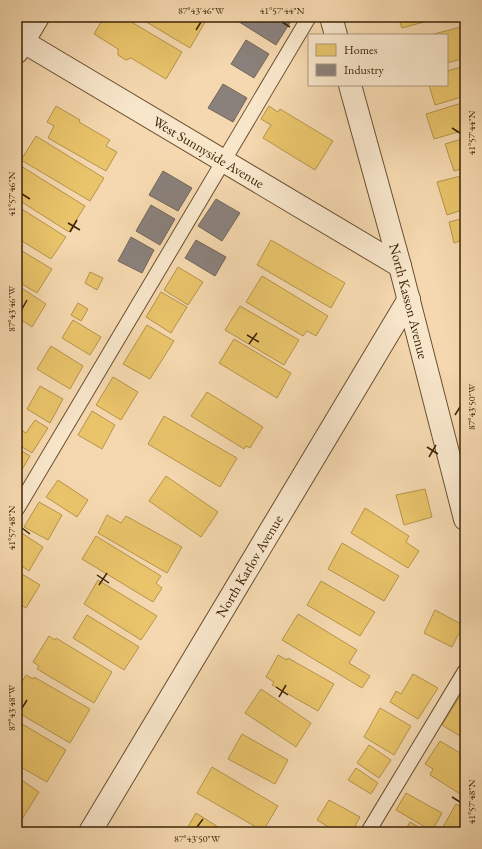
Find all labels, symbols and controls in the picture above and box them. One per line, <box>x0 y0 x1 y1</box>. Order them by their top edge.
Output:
text: 87°43'46"W <box>178 4 225 17</box>
text: 41°57'44"N <box>260 4 305 17</box>
legend <box>308 34 448 86</box>
text: Homes <box>344 42 378 58</box>
text: Industry <box>344 62 384 78</box>
text: 41°57'44"N <box>465 110 478 155</box>
street label: West Sunnyside Avenue <box>150 112 268 192</box>
text: 41°57'46"N <box>5 171 18 216</box>
street label: North Kasson Avenue <box>385 241 433 361</box>
text: 87°43'46"W <box>5 285 18 332</box>
text: 87°43'50"W <box>465 383 478 430</box>
text: 41°57'48"N <box>5 505 18 550</box>
street label: North Karlov Avenue <box>212 511 287 621</box>
text: 87°43'48"W <box>5 684 18 731</box>
text: 41°57'48"N <box>465 779 478 824</box>
text: 87°43'50"W <box>174 832 221 845</box>

